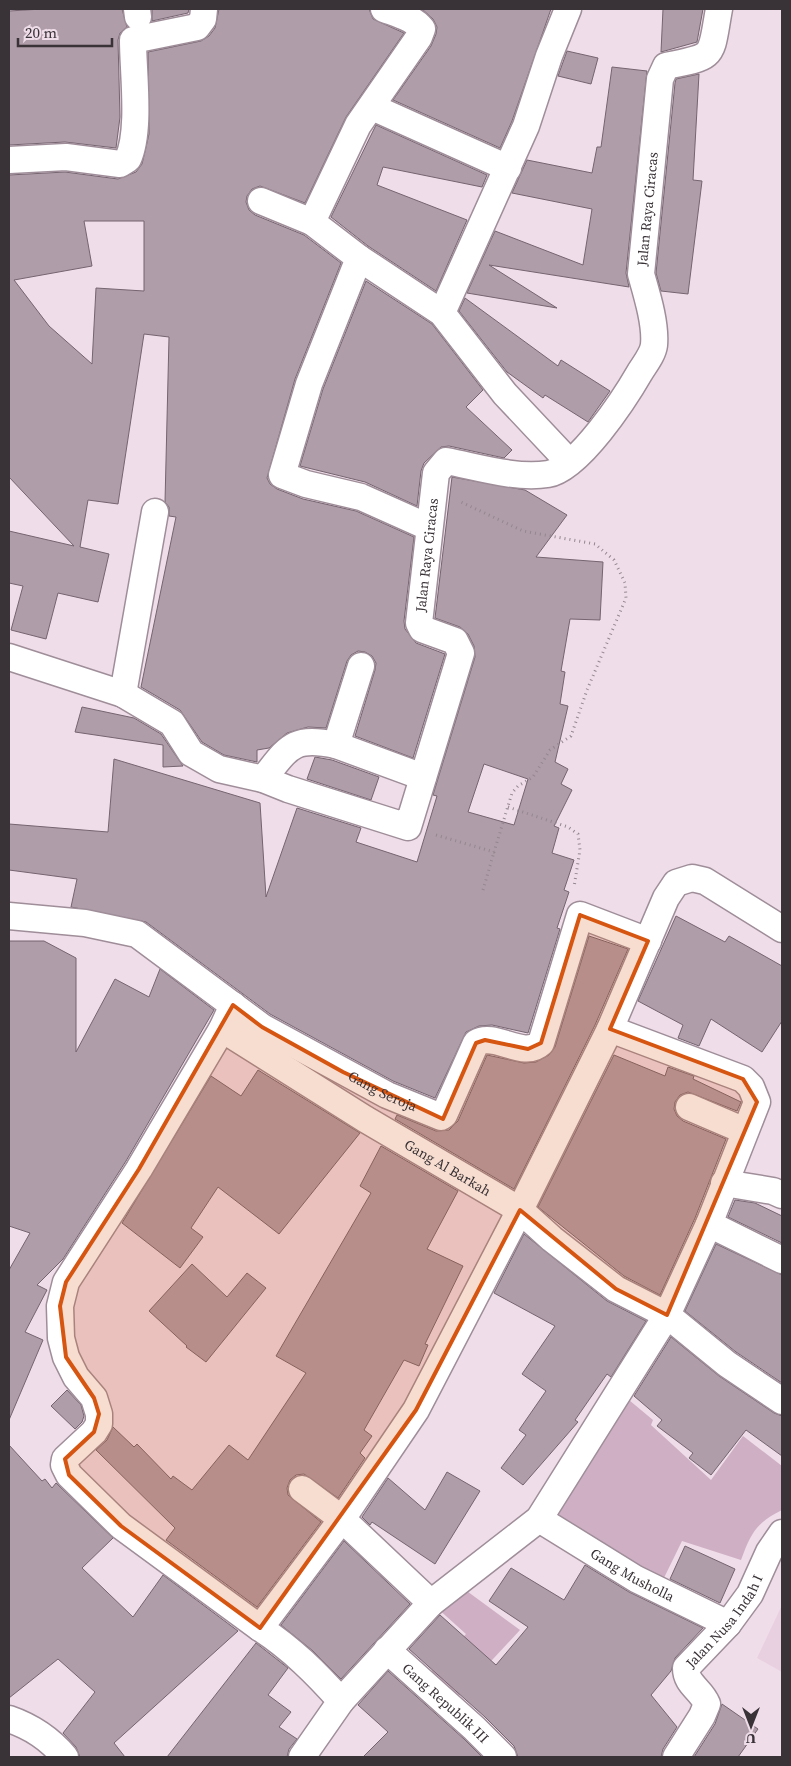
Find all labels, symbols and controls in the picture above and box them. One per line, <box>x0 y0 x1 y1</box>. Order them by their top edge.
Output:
scale bar <box>18 15 111 47</box>
text: 20 m <box>25 22 57 43</box>
street label: Jalan Raya Ciracas <box>632 151 663 268</box>
street label: Jalan Raya Ciracas <box>410 497 443 614</box>
street label: Gang Seroja <box>345 1066 421 1117</box>
street label: Gang Al Barkah <box>401 1134 495 1201</box>
street label: Gang Musholla <box>587 1543 679 1607</box>
street label: Jalan Nusa Indah I <box>680 1571 768 1673</box>
street label: Gang Republik III <box>398 1658 493 1747</box>
north arrow <box>726 1701 776 1751</box>
text: U <box>746 1729 756 1749</box>

